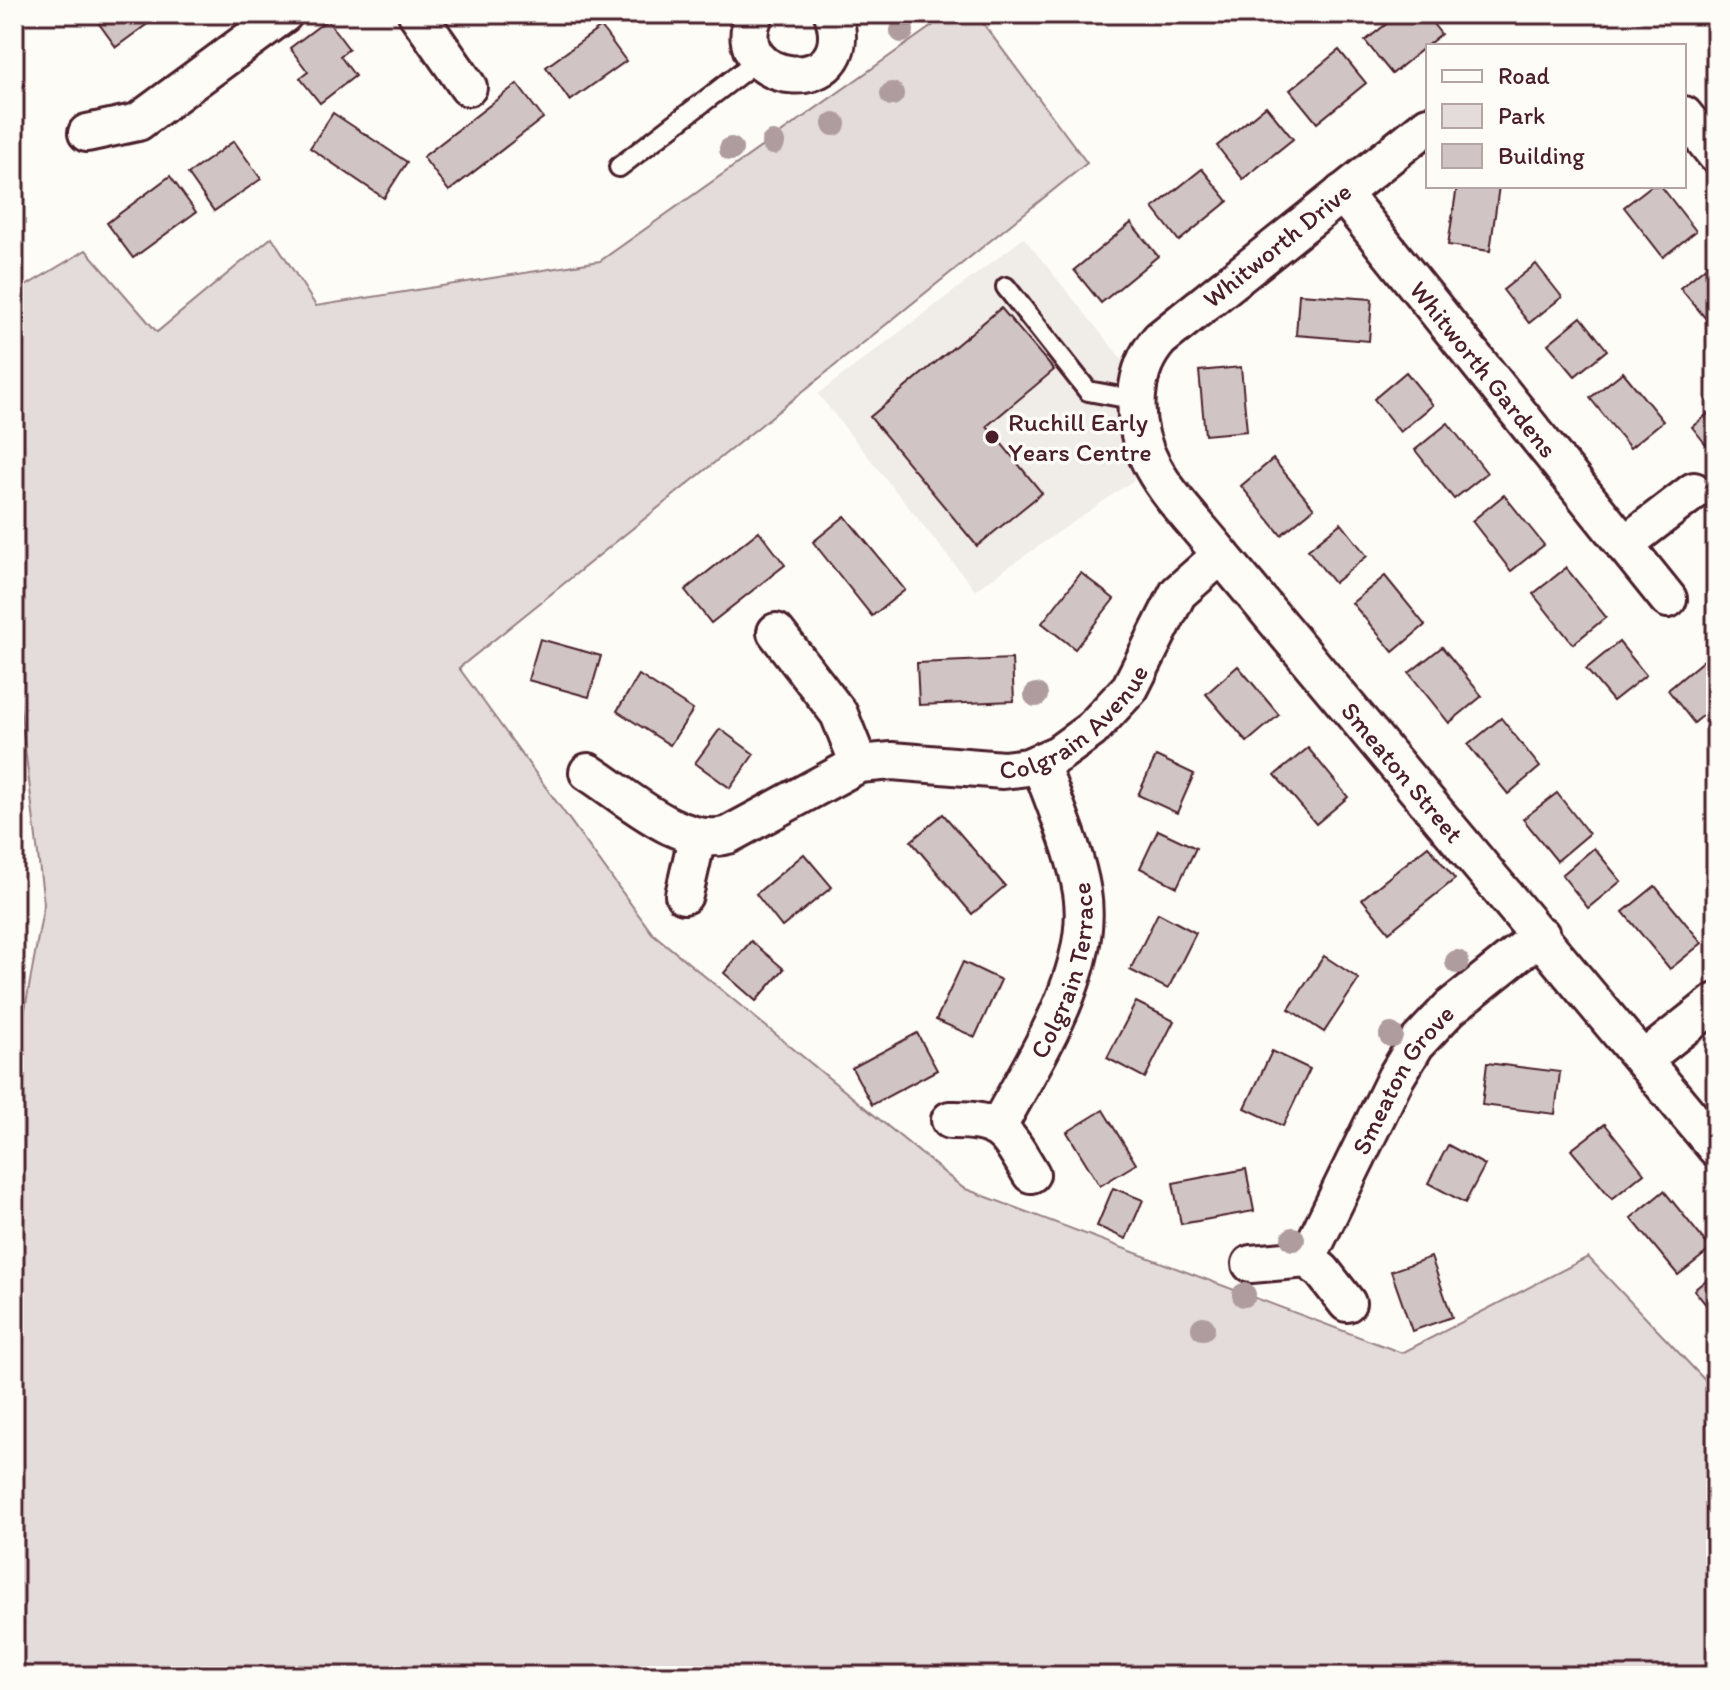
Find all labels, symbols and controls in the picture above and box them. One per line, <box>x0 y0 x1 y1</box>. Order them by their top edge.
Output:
legend <box>1426 44 1686 188</box>
text: Road <box>1498 61 1550 90</box>
text: Park <box>1498 101 1545 130</box>
text: Building <box>1498 141 1585 170</box>
street label: Whitworth Drive <box>1196 175 1358 315</box>
street label: Whitworth Gardens <box>1403 274 1564 464</box>
place label: Ruchill Early Years Centre <box>1008 406 1152 468</box>
marker: Ruchill Early Years Centre <box>983 428 1001 446</box>
street label: Colgrain Avenue <box>998 659 1155 786</box>
street label: Smeaton Street <box>1334 695 1471 850</box>
street label: Colgrain Terrace <box>1023 880 1100 1064</box>
street label: Smeaton Grove <box>1345 998 1461 1160</box>

